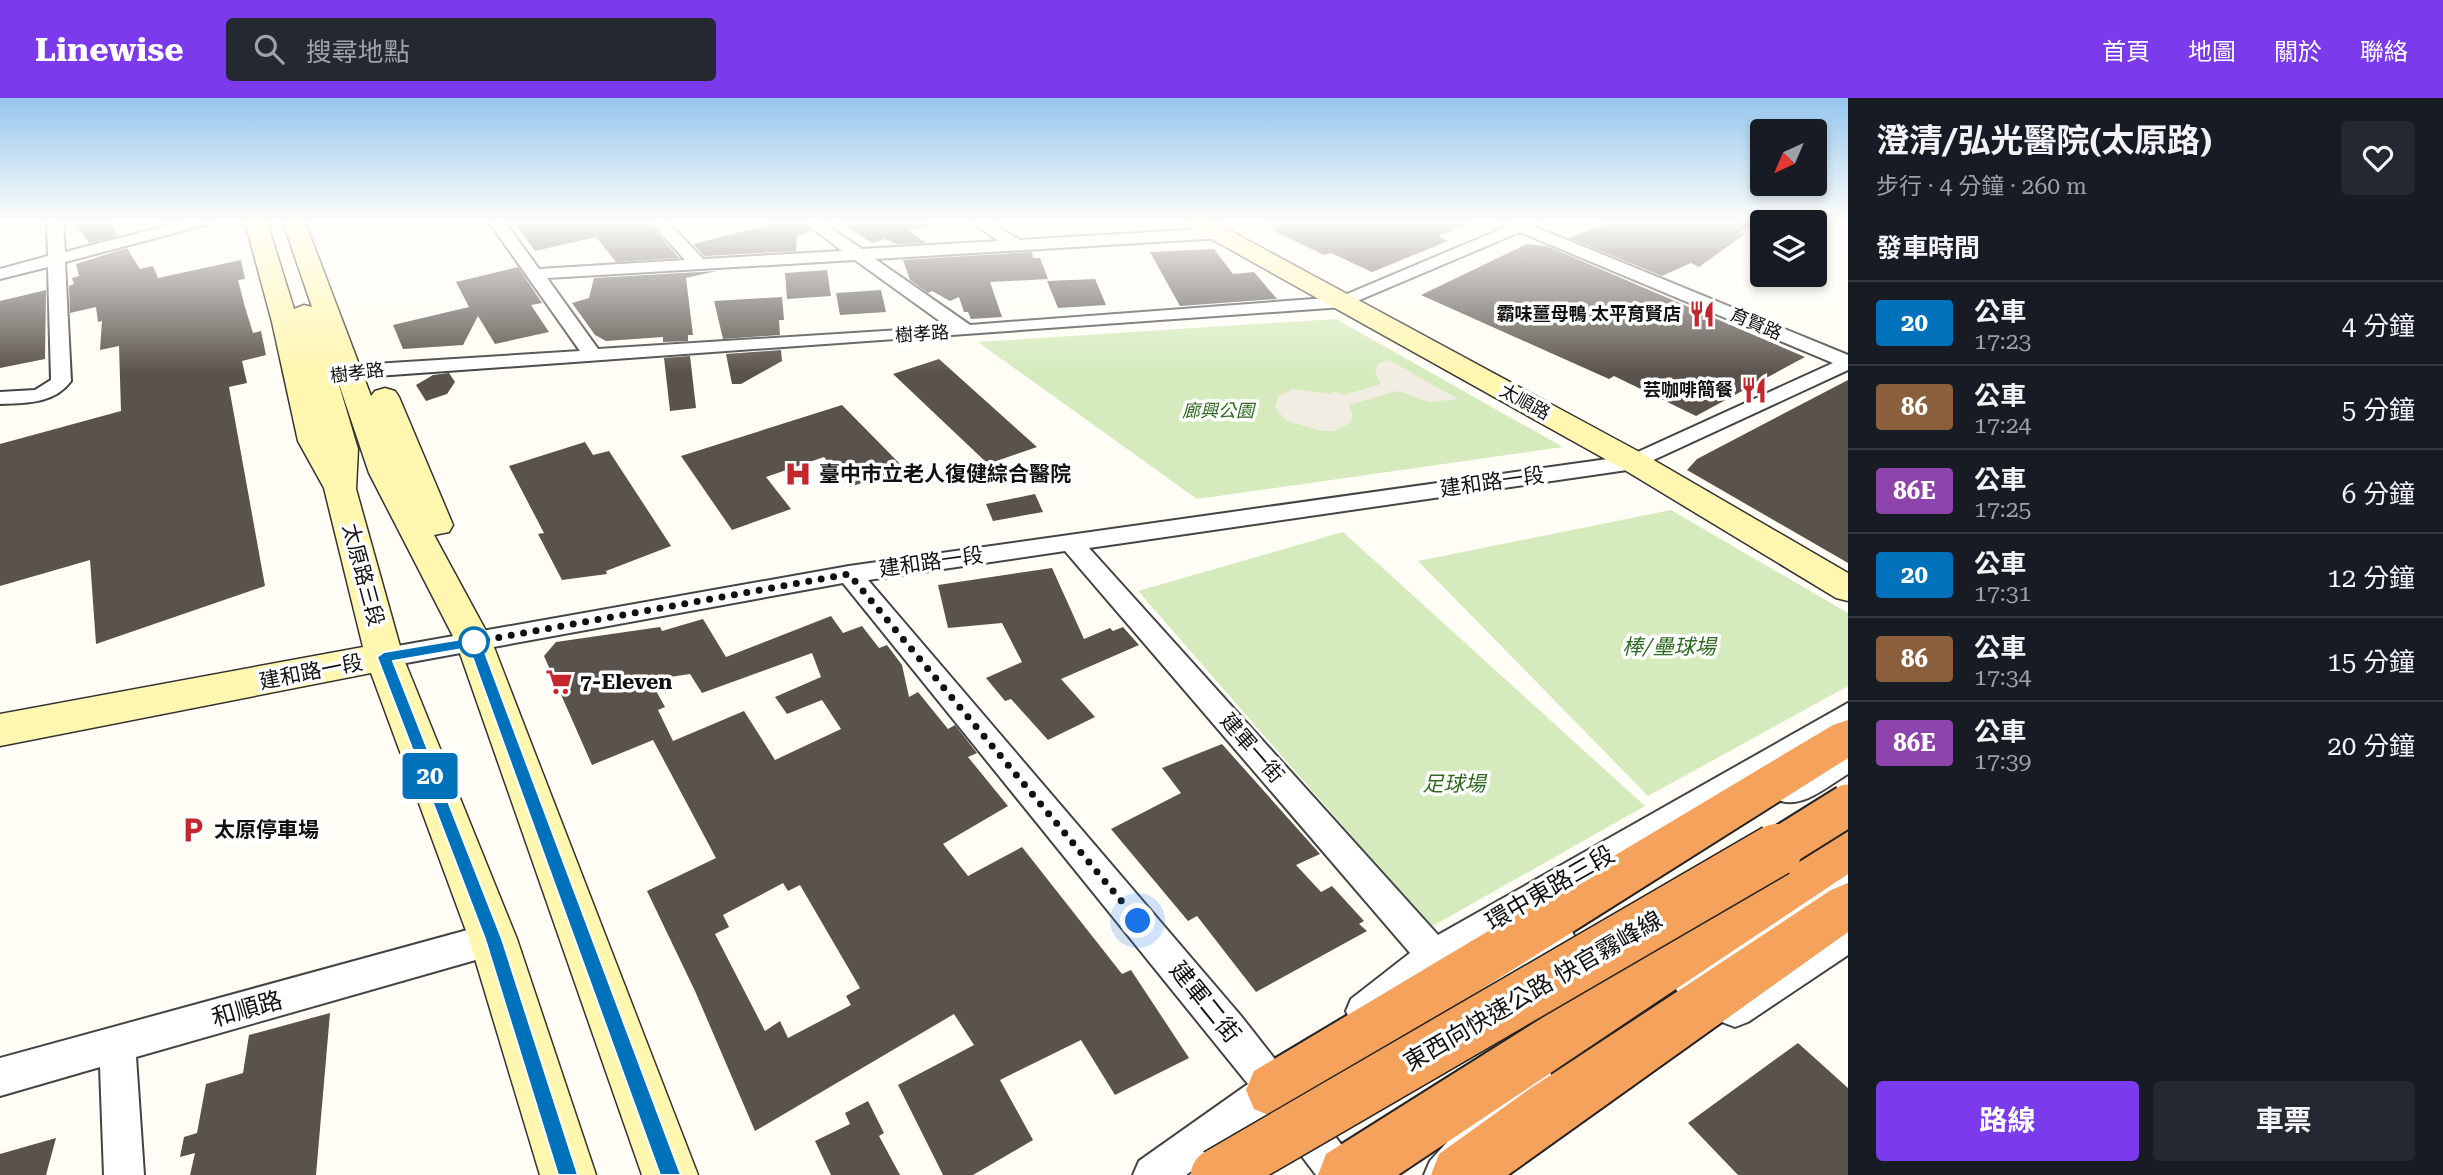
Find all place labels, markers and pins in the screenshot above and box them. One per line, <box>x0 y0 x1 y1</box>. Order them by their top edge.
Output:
restaurant icon: 霸味薑母鴨 太平育賢店 <box>1687 299 1717 329</box>
place label: 霸味薑母鴨 太平育賢店 <box>1496 303 1681 324</box>
restaurant icon: 芸咖啡簡餐 <box>1739 375 1769 405</box>
place label: 芸咖啡簡餐 <box>1643 379 1733 400</box>
hospital icon: 臺中市立老人復健綜合醫院 <box>783 459 813 489</box>
place label: 臺中市立老人復健綜合醫院 <box>819 462 1071 486</box>
unlabelled marker <box>459 627 489 657</box>
supermarket icon: 7-Eleven <box>544 667 574 697</box>
place label: 7-Eleven <box>580 670 672 694</box>
parking icon: 太原停車場 <box>178 815 208 845</box>
place label: 太原停車場 <box>214 818 319 842</box>

